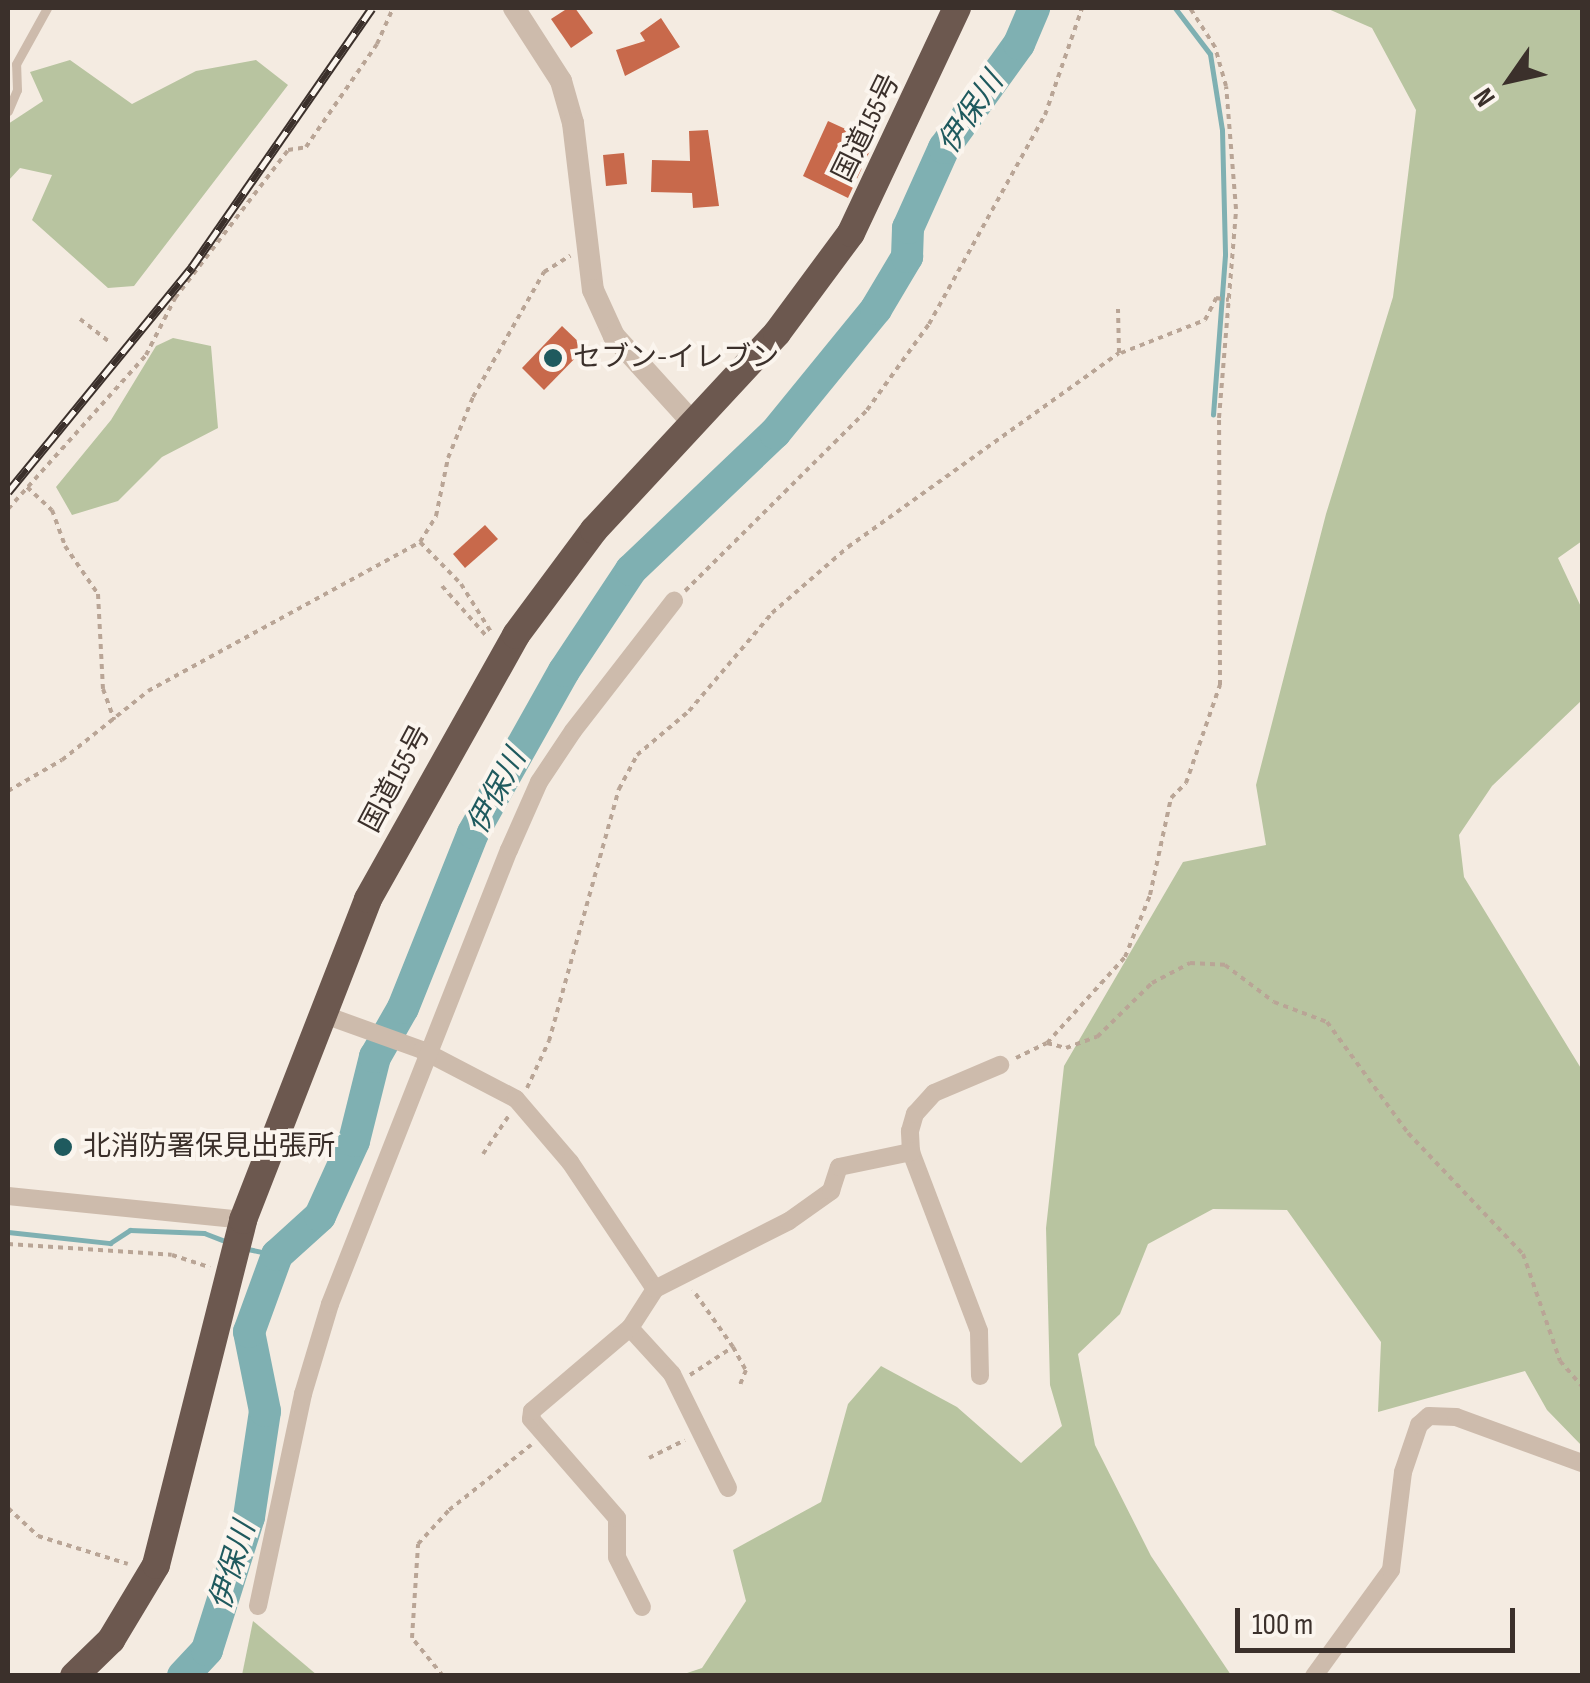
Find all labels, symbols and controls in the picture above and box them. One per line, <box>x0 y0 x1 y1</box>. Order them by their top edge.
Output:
north arrow <box>1460 30 1560 130</box>
water label: 伊保川 <box>931 66 1011 160</box>
street label: 国道155号 <box>826 68 908 188</box>
text: N <box>1467 82 1503 112</box>
place label: セブン-イレブン <box>573 341 779 375</box>
marker: セブン-イレブン <box>542 347 564 369</box>
street label: 国道155号 <box>354 720 438 838</box>
water label: 伊保川 <box>460 744 534 840</box>
place label: 北消防署保見出張所 <box>83 1130 335 1164</box>
marker: 北消防署保見出張所 <box>52 1136 74 1158</box>
water label: 伊保川 <box>203 1518 263 1614</box>
scale bar <box>1240 1588 1520 1650</box>
text: 100 m <box>1252 1607 1313 1643</box>

